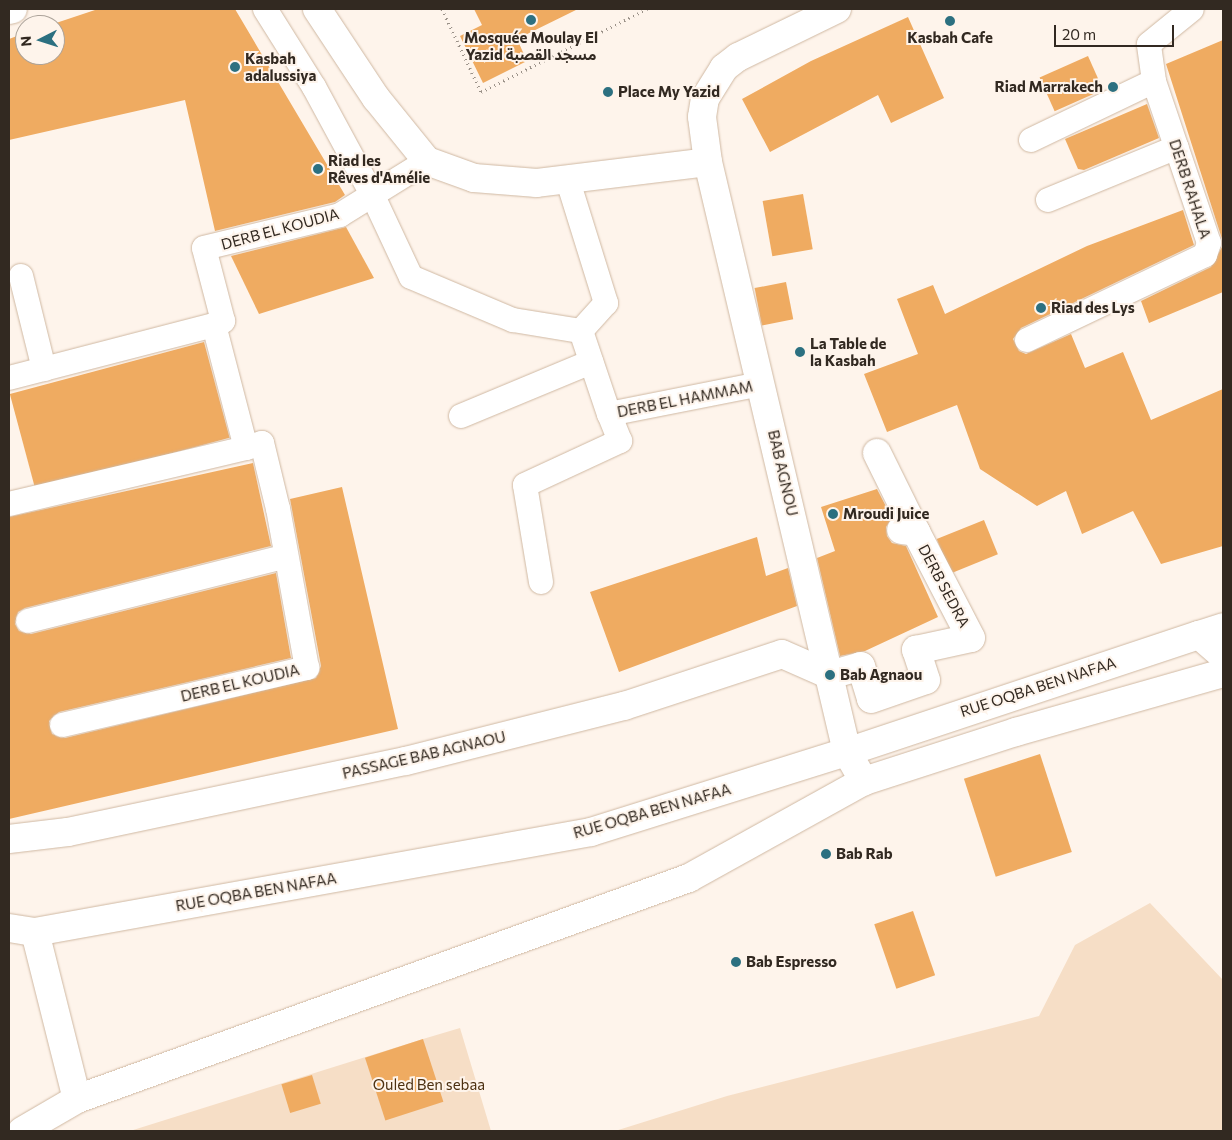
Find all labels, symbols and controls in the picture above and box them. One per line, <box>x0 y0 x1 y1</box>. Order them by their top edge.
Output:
marker: Mosquée Moulay El Yazid مسجد القصبة <box>525 14 537 26</box>
north arrow <box>15 15 65 65</box>
marker: Kasbah Cafe <box>944 15 956 27</box>
scale bar <box>1057 15 1177 47</box>
text: 20 m <box>1062 25 1096 43</box>
place label: Mosquée Moulay El Yazid مسجد القصبة <box>464 28 598 63</box>
place label: Kasbah Cafe <box>907 29 993 47</box>
text: N <box>17 35 34 47</box>
place label: Kasbah adalussiya <box>245 49 316 84</box>
marker: Kasbah adalussiya <box>229 61 241 73</box>
place label: Riad Marrakech <box>995 78 1103 96</box>
marker: Riad Marrakech <box>1107 81 1119 93</box>
place label: Place My Yazid <box>618 83 720 101</box>
marker: Place My Yazid <box>602 86 614 98</box>
street label: DERB RAHALA <box>1165 137 1215 241</box>
place label: Riad les Rêves d'Amélie <box>328 151 430 186</box>
marker: Riad les Rêves d'Amélie <box>312 163 324 175</box>
street label: DERB EL KOUDIA <box>219 205 341 253</box>
place label: Riad des Lys <box>1051 299 1135 317</box>
marker: Riad des Lys <box>1035 302 1047 314</box>
place label: La Table de la Kasbah <box>810 334 886 369</box>
marker: La Table de la Kasbah <box>794 346 806 358</box>
street label: DERB EL HAMMAM <box>616 377 754 421</box>
street label: BAB AGNOU <box>764 428 802 518</box>
place label: Mroudi Juice <box>843 505 929 523</box>
marker: Mroudi Juice <box>827 508 839 520</box>
street label: DERB SEDRA <box>915 541 973 631</box>
street label: RUE OQBA BEN NAFAA <box>958 653 1118 721</box>
street label: DERB EL KOUDIA <box>179 661 301 705</box>
place label: Bab Agnaou <box>840 666 922 684</box>
marker: Bab Agnaou <box>824 669 836 681</box>
street label: PASSAGE BAB AGNAOU <box>341 727 507 783</box>
street label: RUE OQBA BEN NAFAA <box>571 780 733 842</box>
place label: Bab Rab <box>836 845 893 863</box>
marker: Bab Rab <box>820 848 832 860</box>
street label: RUE OQBA BEN NAFAA <box>174 869 338 915</box>
place label: Bab Espresso <box>746 953 837 971</box>
marker: Bab Espresso <box>730 956 742 968</box>
park label: Ouled Ben sebaa <box>373 1076 485 1094</box>

